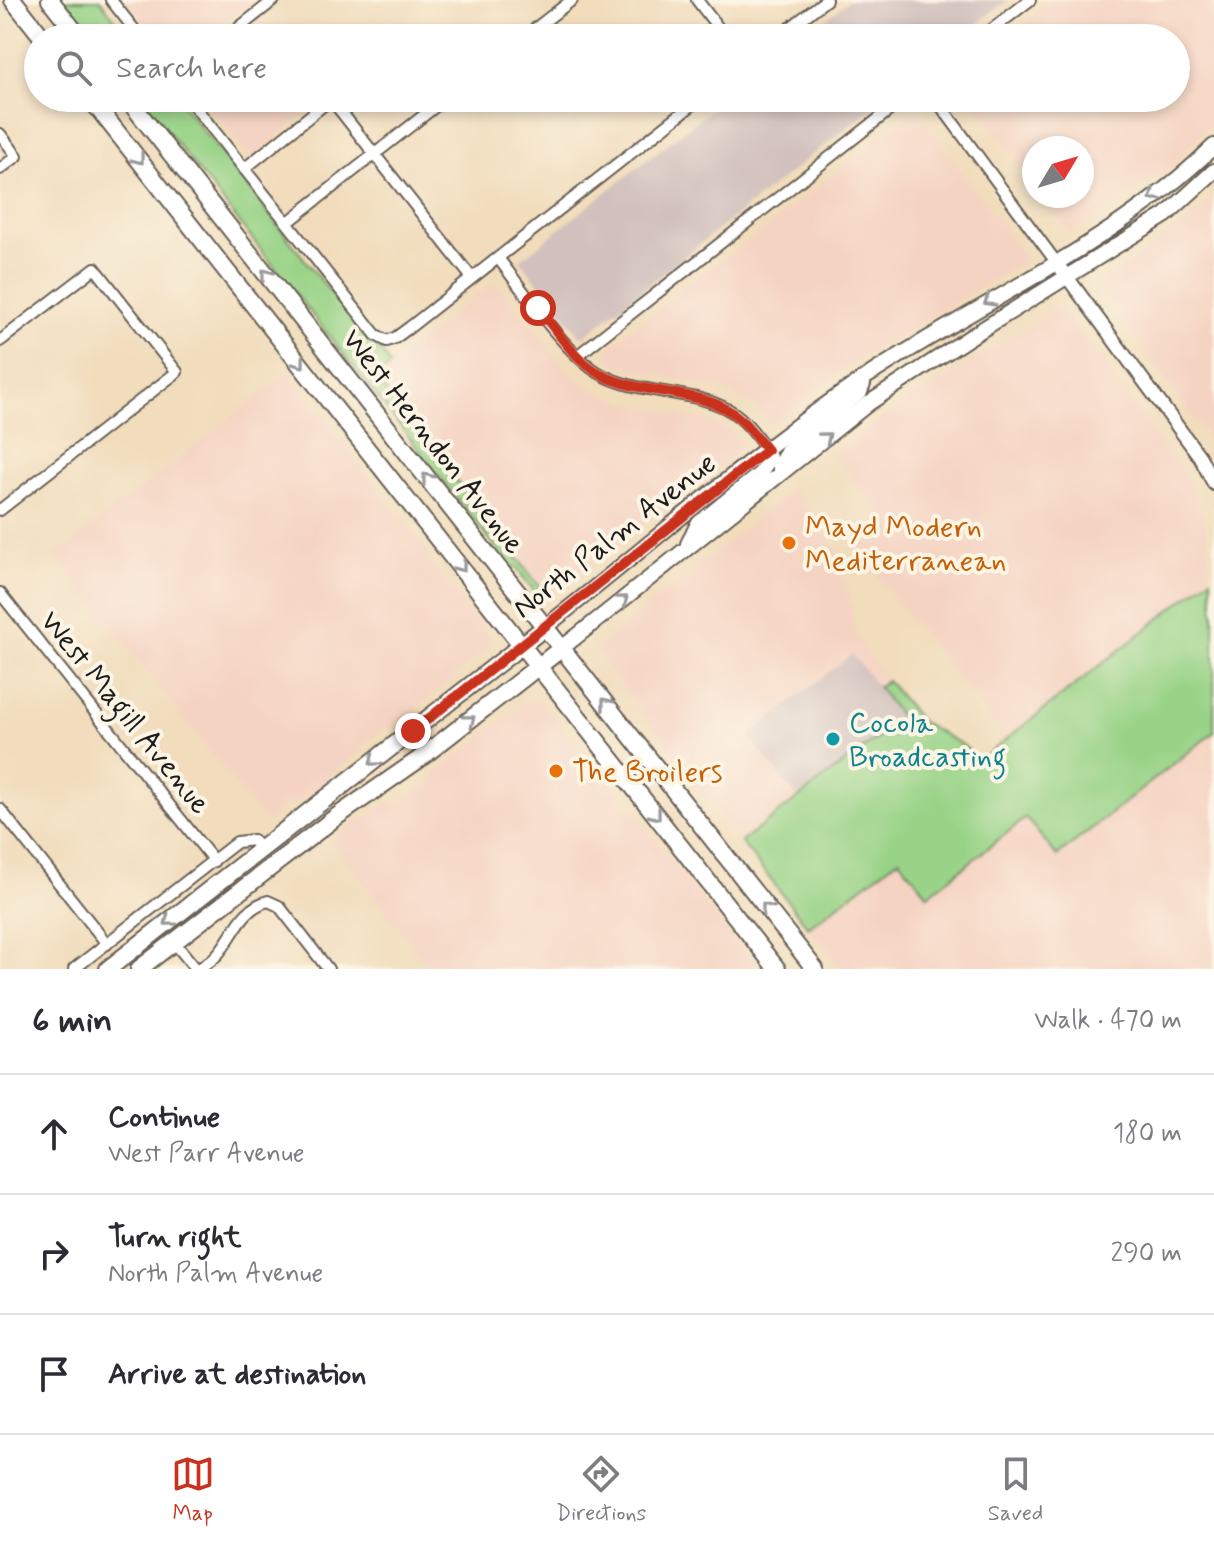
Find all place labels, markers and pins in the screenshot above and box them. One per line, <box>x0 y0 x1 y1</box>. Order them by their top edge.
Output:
place label: Mayd Modern Mediterranean <box>805 508 1006 581</box>
marker: Mayd Modern Mediterranean <box>780 534 798 552</box>
place label: Cocola Broadcasting <box>849 704 1006 780</box>
marker: Cocola Broadcasting <box>824 730 842 748</box>
place label: The Broilers <box>572 753 723 792</box>
marker: The Broilers <box>547 762 565 780</box>

